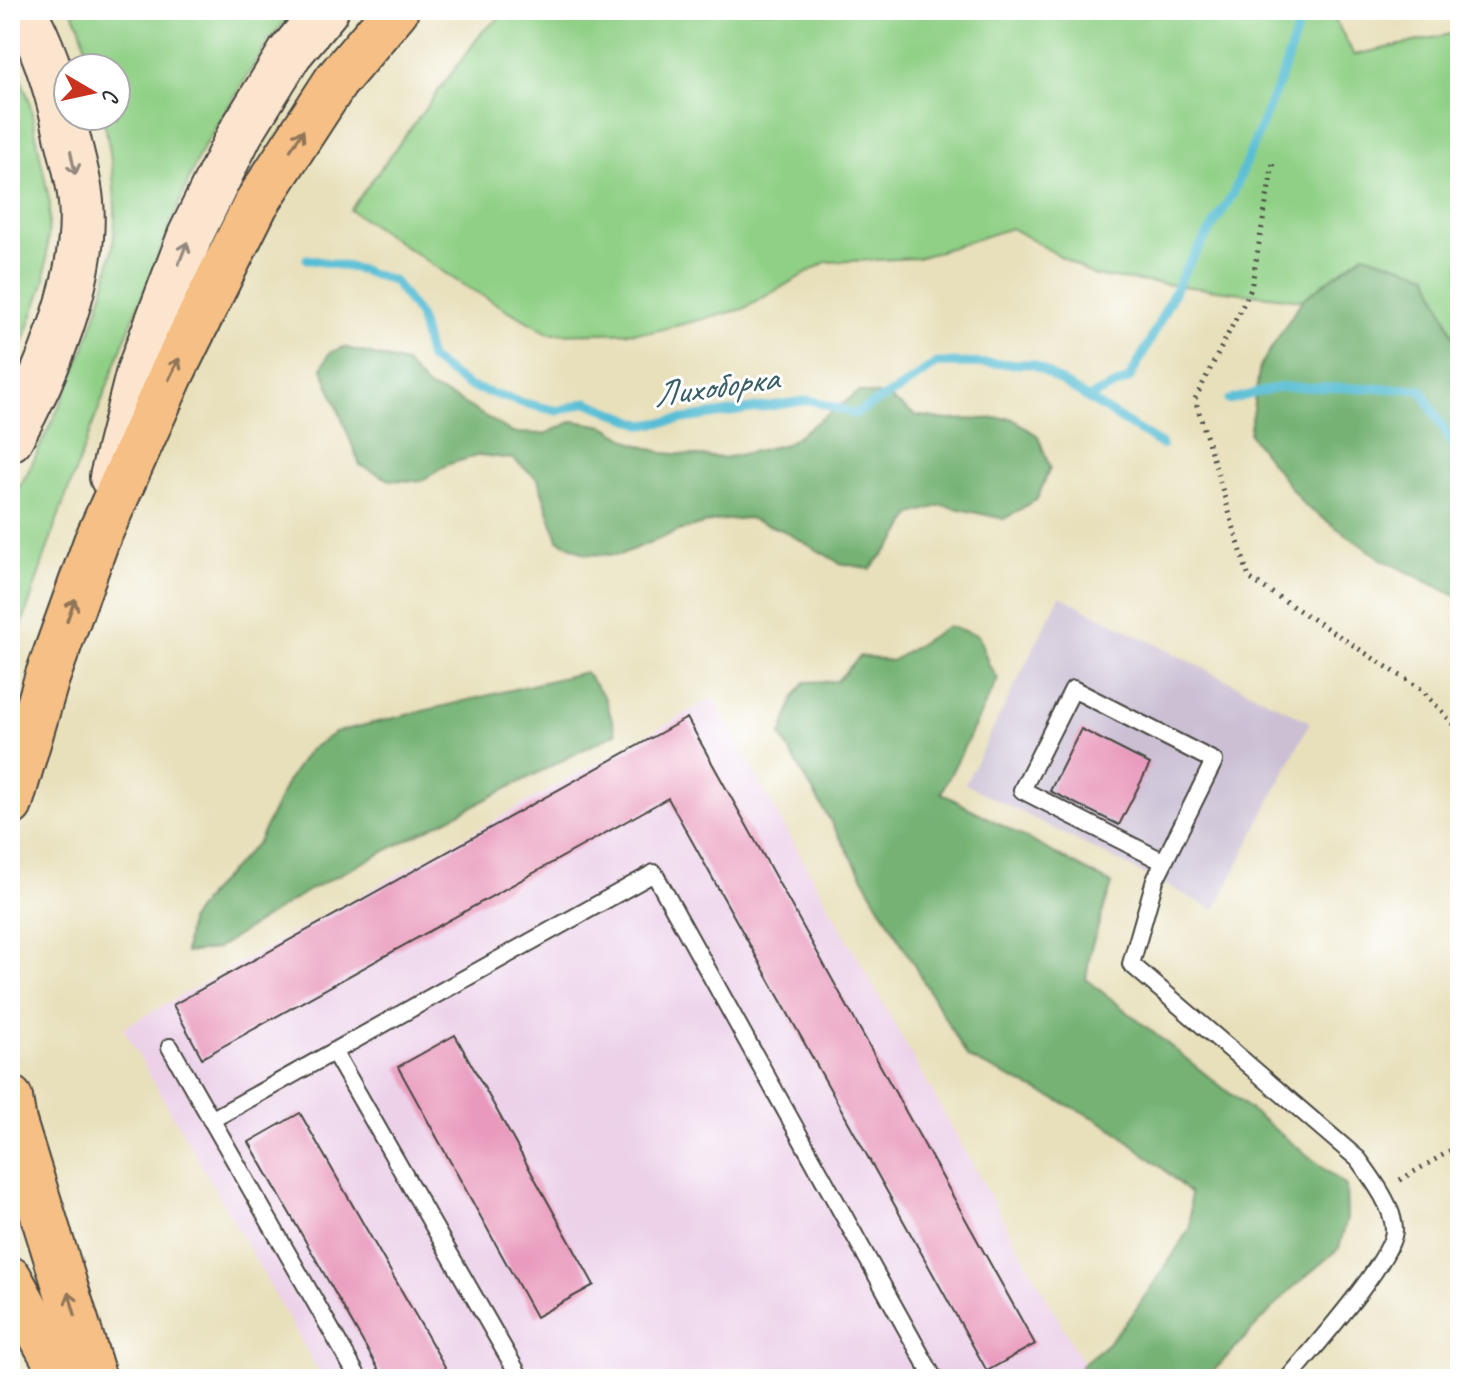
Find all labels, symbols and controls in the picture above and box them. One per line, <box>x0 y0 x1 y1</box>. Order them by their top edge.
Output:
north arrow <box>52 52 132 132</box>
text: С <box>96 87 125 106</box>
one-way arrow <box>289 130 306 152</box>
one-way arrow <box>66 150 81 176</box>
one-way arrow <box>177 241 191 266</box>
water label: Лихоборка <box>650 354 784 418</box>
one-way arrow <box>167 357 182 381</box>
one-way arrow <box>65 598 80 623</box>
one-way arrow <box>64 1292 79 1318</box>

